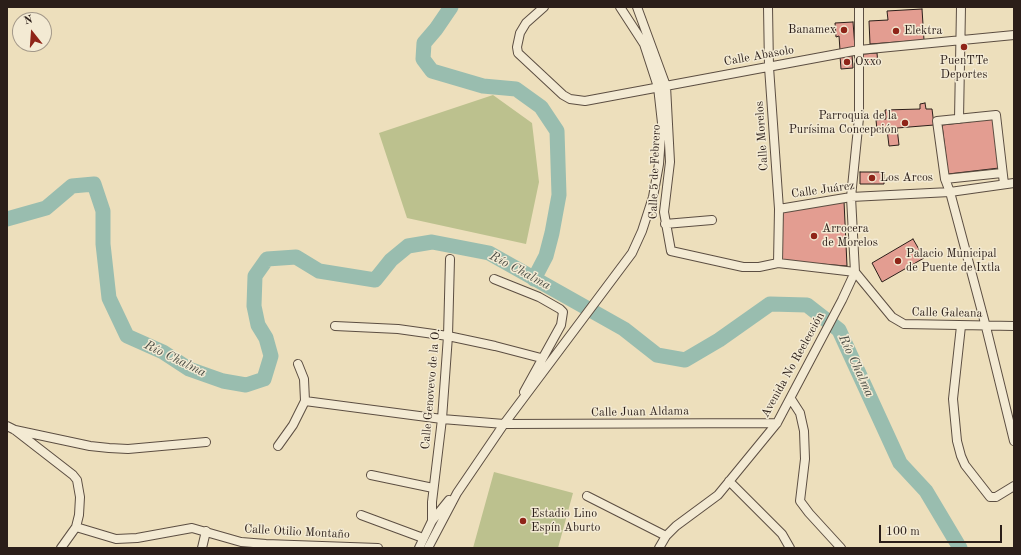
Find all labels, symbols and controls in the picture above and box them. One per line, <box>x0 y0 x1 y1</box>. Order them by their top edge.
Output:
north arrow <box>12 12 52 52</box>
text: N <box>23 15 34 27</box>
place label: Banamex <box>788 23 836 37</box>
place label: Elektra <box>904 24 942 38</box>
marker: Banamex <box>839 25 849 35</box>
marker: Elektra <box>891 26 901 36</box>
marker: PuenTTe Deportes <box>959 42 969 52</box>
street label: Calle Abasolo <box>723 43 795 69</box>
place label: PuenTTe Deportes <box>940 54 988 82</box>
place label: Oxxo <box>855 55 882 69</box>
marker: Oxxo <box>842 57 852 67</box>
street label: Calle Morelos <box>752 100 772 172</box>
place label: Parroquia de la Purísima Concepción <box>789 109 897 137</box>
marker: Parroquia de la Purísima Concepción <box>900 118 910 128</box>
street label: Calle 5 de Febrero <box>646 124 664 220</box>
place label: Los Arcos <box>880 171 933 185</box>
marker: Los Arcos <box>867 173 877 183</box>
street label: Calle Juárez <box>790 178 856 202</box>
place label: Arrocera de Morelos <box>822 222 878 250</box>
marker: Arrocera de Morelos <box>809 231 819 241</box>
place label: Palacio Municipal de Puente de Ixtla <box>906 247 1000 275</box>
water label: Río Chalma <box>487 248 553 294</box>
marker: Palacio Municipal de Puente de Ixtla <box>893 256 903 266</box>
street label: Calle Galeana <box>911 305 983 321</box>
street label: Avenida No Reelección <box>758 310 828 420</box>
street label: Calle Genovevo de la O. <box>419 328 443 450</box>
water label: Río Chalma <box>835 332 877 400</box>
water label: Río Chalma <box>142 337 208 381</box>
street label: Calle Juan Aldama <box>591 404 689 420</box>
place label: Estadio Lino Espín Aburto <box>531 507 601 535</box>
marker: Estadio Lino Espín Aburto <box>518 516 528 526</box>
scale bar <box>881 517 1004 543</box>
street label: Calle Otilio Montaño <box>244 522 350 542</box>
text: 100 m <box>886 526 920 538</box>

